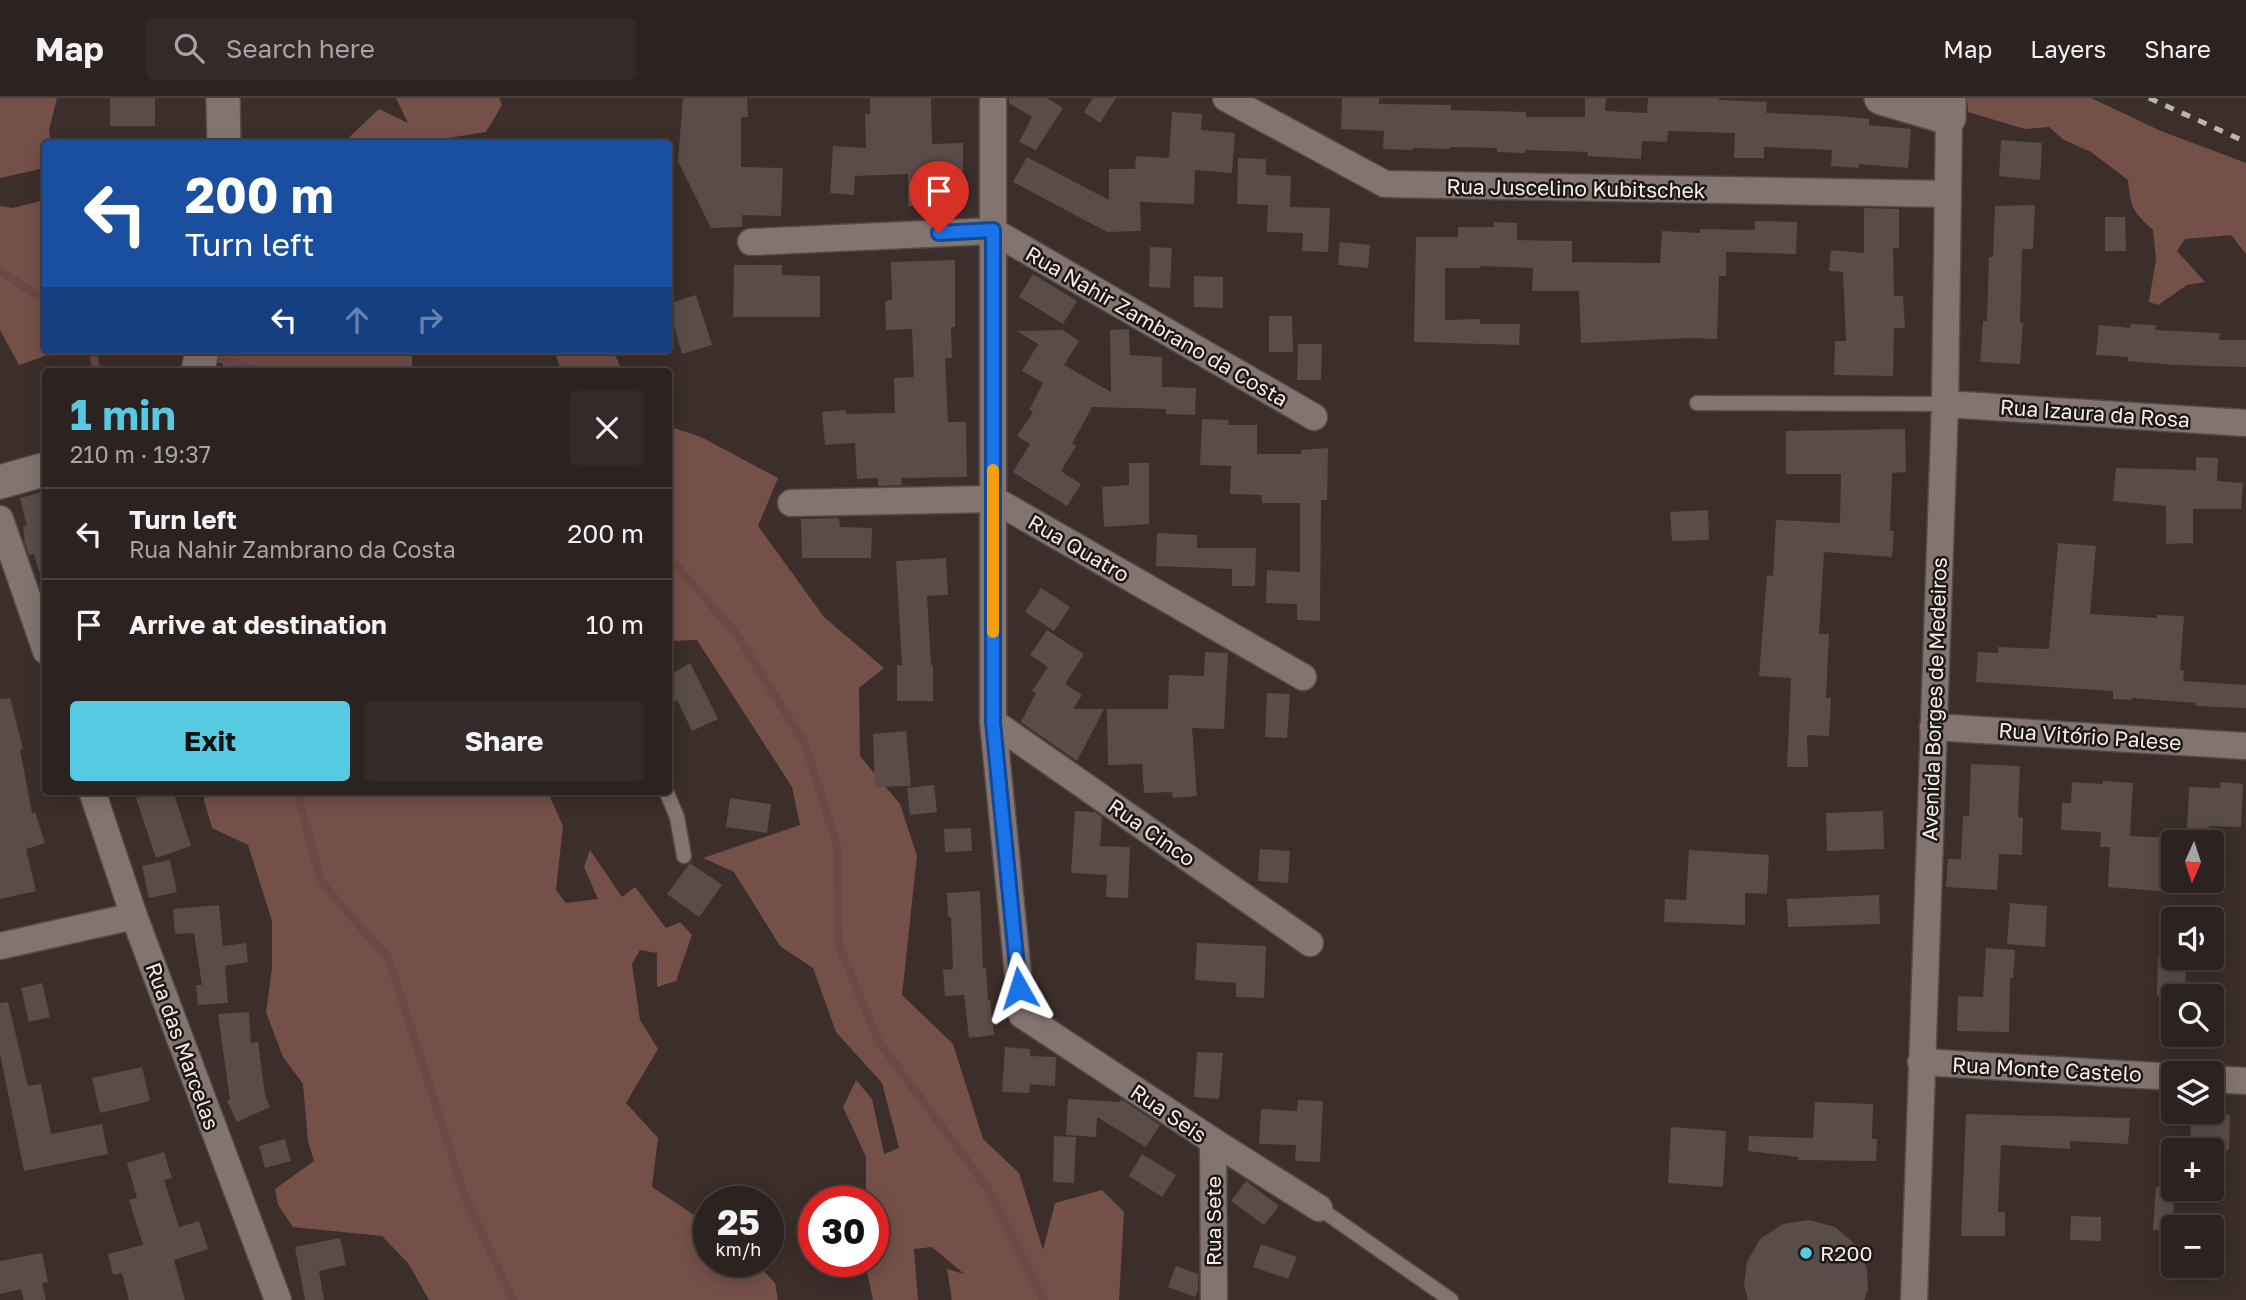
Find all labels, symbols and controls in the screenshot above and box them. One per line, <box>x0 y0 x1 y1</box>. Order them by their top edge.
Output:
search box <box>146 17 636 80</box>
text: Map <box>35 29 104 68</box>
icon: search <box>170 29 208 67</box>
text: Search here <box>226 33 375 64</box>
text: Map <box>1943 34 1992 63</box>
text: Layers <box>2030 34 2106 63</box>
text: Share <box>2144 34 2211 63</box>
pin <box>909 161 969 233</box>
text: 200 m <box>185 165 334 224</box>
icon: left <box>70 168 161 259</box>
icon: arrive <box>920 172 958 210</box>
street label: Rua Juscelino Kubitschek <box>1446 173 1706 203</box>
text: Turn left <box>185 225 314 263</box>
street label: Rua Nahir Zambrano da Costa <box>1021 240 1293 412</box>
icon: left <box>265 301 303 339</box>
icon: ahead <box>338 301 376 339</box>
icon: right <box>411 301 449 339</box>
text: 1 min <box>70 389 176 439</box>
button: close <box>570 391 644 465</box>
street label: Rua Izaura da Rosa <box>1999 393 2191 433</box>
text: 210 m · 19:37 <box>70 440 211 468</box>
text: Turn left <box>129 504 237 535</box>
street label: Rua Quatro <box>1024 509 1134 587</box>
icon: left <box>70 515 108 553</box>
text: 200 m <box>567 518 644 549</box>
text: Rua Nahir Zambrano da Costa <box>129 535 456 563</box>
street label: Avenida Borges de Medeiros <box>1916 557 1952 841</box>
icon: arrive <box>70 606 108 644</box>
text: Arrive at destination <box>129 609 387 640</box>
text: 10 m <box>586 609 644 640</box>
button: Exit <box>70 701 350 781</box>
button: Share <box>364 701 644 781</box>
street label: Rua Vitório Palese <box>1998 717 2182 755</box>
street label: Rua Cinco <box>1103 793 1201 871</box>
north arrow <box>2161 830 2224 892</box>
map controls <box>2161 830 2224 1278</box>
button: sound <box>2161 907 2224 970</box>
position arrow <box>982 951 1056 1025</box>
street label: Rua das Marcelas <box>141 959 225 1133</box>
button: search <box>2161 984 2224 1047</box>
street label: Rua Monte Castelo <box>1952 1051 2142 1087</box>
button: layers <box>2161 1061 2224 1124</box>
street label: Rua Seis <box>1126 1078 1212 1148</box>
button: + <box>2161 1138 2224 1201</box>
street label: Rua Sete <box>1200 1176 1226 1266</box>
speed limit sign: 30 <box>798 1186 889 1277</box>
text: 25 <box>717 1201 760 1243</box>
button: − <box>2161 1215 2224 1278</box>
text: km/h <box>716 1238 761 1260</box>
place label: R200 <box>1820 1240 1873 1266</box>
marker: R200 <box>1798 1245 1814 1261</box>

